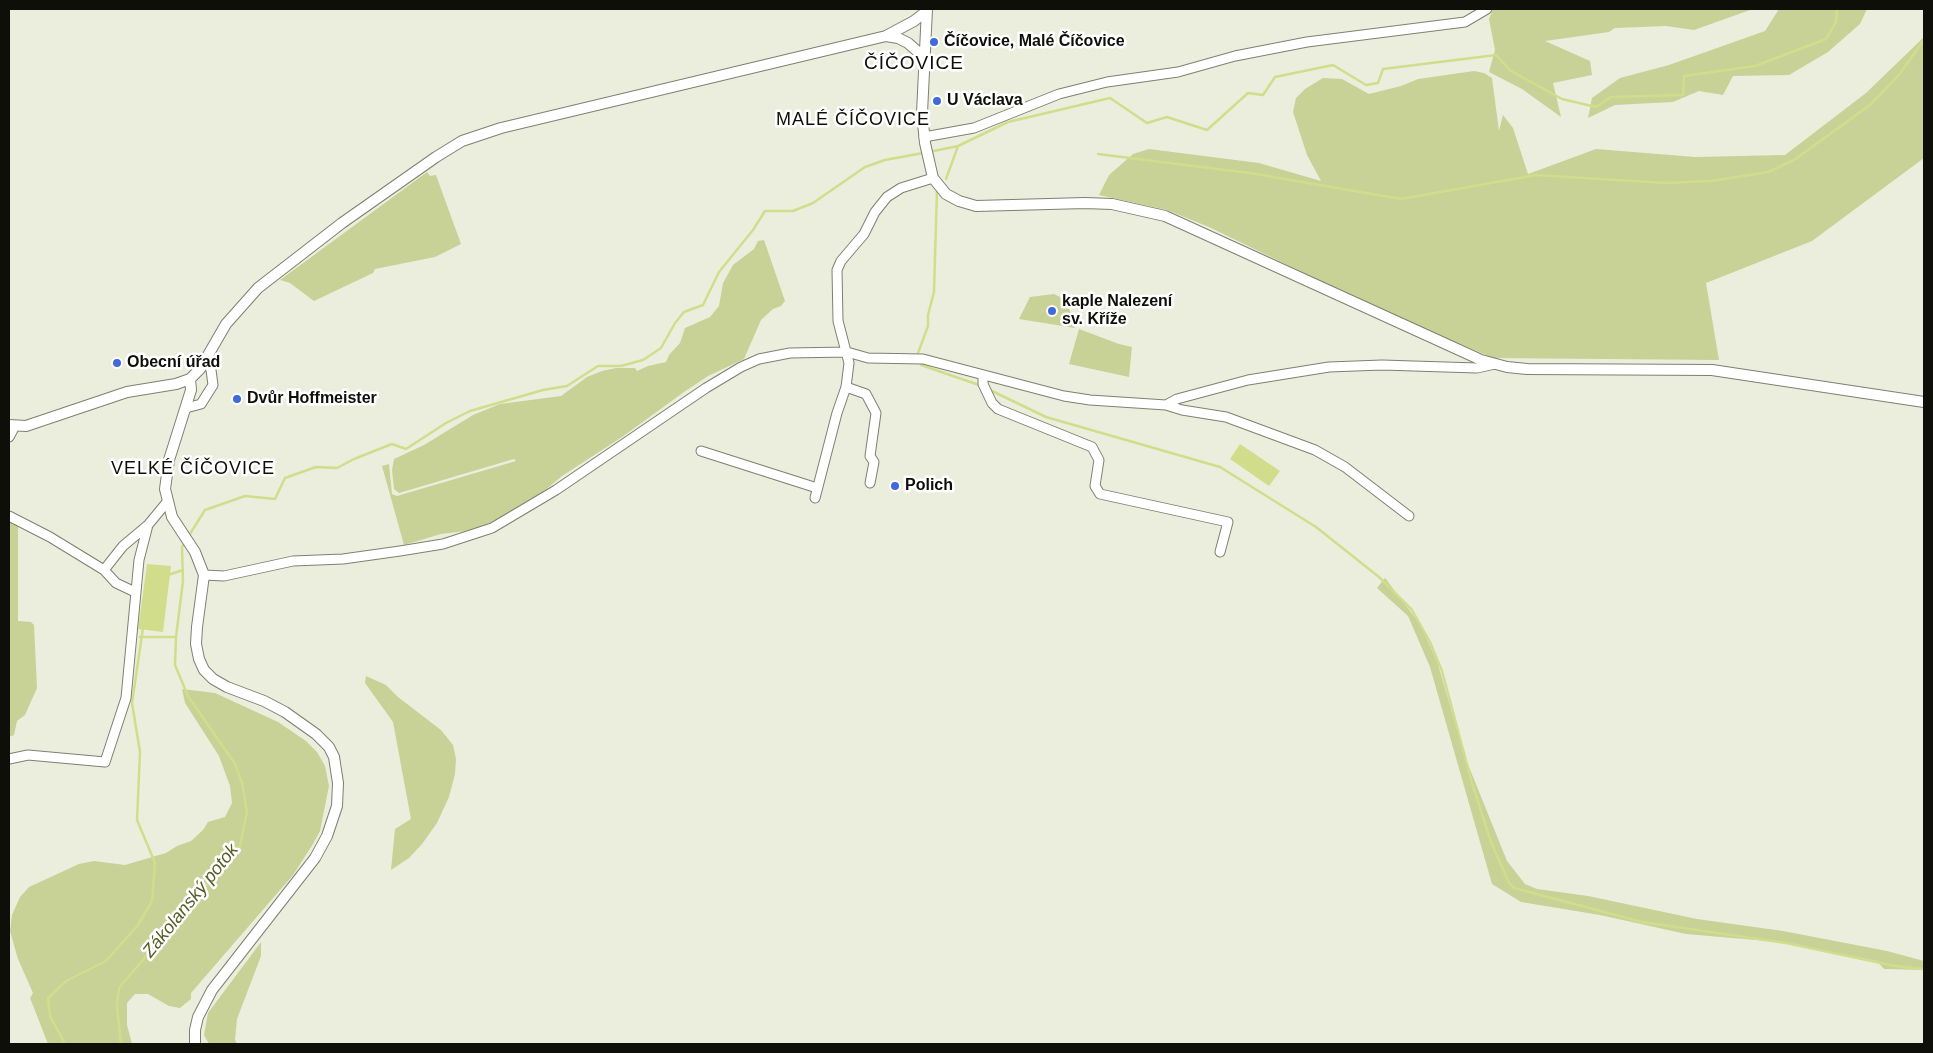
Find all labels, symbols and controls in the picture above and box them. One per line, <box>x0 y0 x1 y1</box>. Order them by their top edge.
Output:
place label: Číčovice, Malé Číčovice <box>944 32 1125 52</box>
marker: Číčovice, Malé Číčovice <box>928 36 940 48</box>
district label: ČÍČOVICE <box>863 53 965 75</box>
place label: U Václava <box>947 91 1023 111</box>
marker: U Václava <box>931 95 943 107</box>
district label: MALÉ ČÍČOVICE <box>774 109 932 131</box>
place label: kaple Nalezení sv. Kříže <box>1062 292 1172 330</box>
marker: kaple Nalezení sv. Kříže <box>1046 305 1058 317</box>
place label: Obecní úřad <box>127 353 220 373</box>
marker: Obecní úřad <box>111 357 123 369</box>
place label: Dvůr Hoffmeister <box>247 389 377 409</box>
marker: Dvůr Hoffmeister <box>231 393 243 405</box>
district label: VELKÉ ČÍČOVICE <box>109 458 277 480</box>
place label: Polich <box>905 476 953 496</box>
marker: Polich <box>889 480 901 492</box>
water label: Zákolanský potok <box>139 840 243 962</box>

